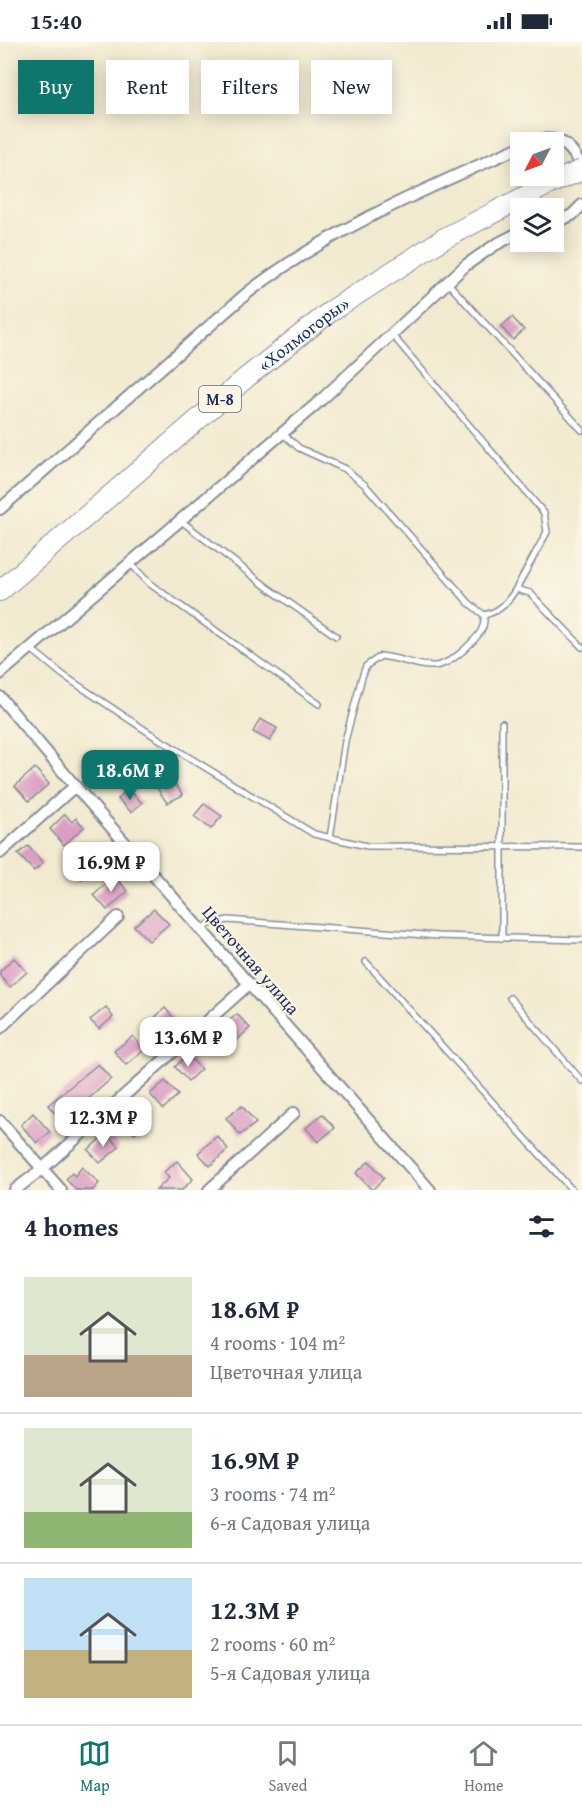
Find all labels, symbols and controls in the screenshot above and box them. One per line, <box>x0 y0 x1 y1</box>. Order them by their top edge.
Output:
text: 15:40 <box>30 5 82 37</box>
chip: Buy <box>18 60 94 114</box>
chip: Rent <box>106 60 189 114</box>
chip: Filters <box>201 60 299 114</box>
chip: New <box>311 60 392 114</box>
north arrow <box>510 132 564 186</box>
map controls <box>510 132 564 252</box>
button: layers <box>510 198 564 252</box>
street label: «Холмогоры» <box>252 289 354 377</box>
road number: М-8 <box>199 386 241 412</box>
pin: 18.6M ₽ <box>75 750 185 801</box>
text: 18.6M ₽ <box>96 755 164 784</box>
pin: 16.9M ₽ <box>56 842 166 893</box>
text: 16.9M ₽ <box>77 847 145 876</box>
street label: Цветочная улица <box>196 899 306 1021</box>
pin: 13.6M ₽ <box>133 1017 243 1068</box>
text: 13.6M ₽ <box>154 1022 222 1051</box>
pin: 12.3M ₽ <box>48 1097 158 1148</box>
text: 12.3M ₽ <box>69 1102 137 1131</box>
text: 4 homes <box>24 1207 119 1246</box>
icon: filters <box>525 1210 558 1243</box>
text: 18.6M ₽ <box>210 1289 299 1328</box>
icon: home <box>72 1301 144 1373</box>
text: 4 rooms · 104 m² <box>210 1328 345 1357</box>
text: Цветочная улица <box>210 1357 362 1386</box>
text: 16.9M ₽ <box>210 1440 299 1479</box>
icon: home <box>72 1452 144 1524</box>
text: 3 rooms · 74 m² <box>210 1479 336 1508</box>
text: 6-я Садовая улица <box>210 1508 370 1537</box>
text: 12.3M ₽ <box>210 1590 299 1629</box>
icon: home <box>72 1602 144 1674</box>
text: 2 rooms · 60 m² <box>210 1629 336 1658</box>
text: 5-я Садовая улица <box>210 1658 370 1687</box>
tab: Map <box>78 1737 111 1797</box>
tab: Saved <box>268 1737 307 1797</box>
tab: Home <box>464 1737 504 1797</box>

